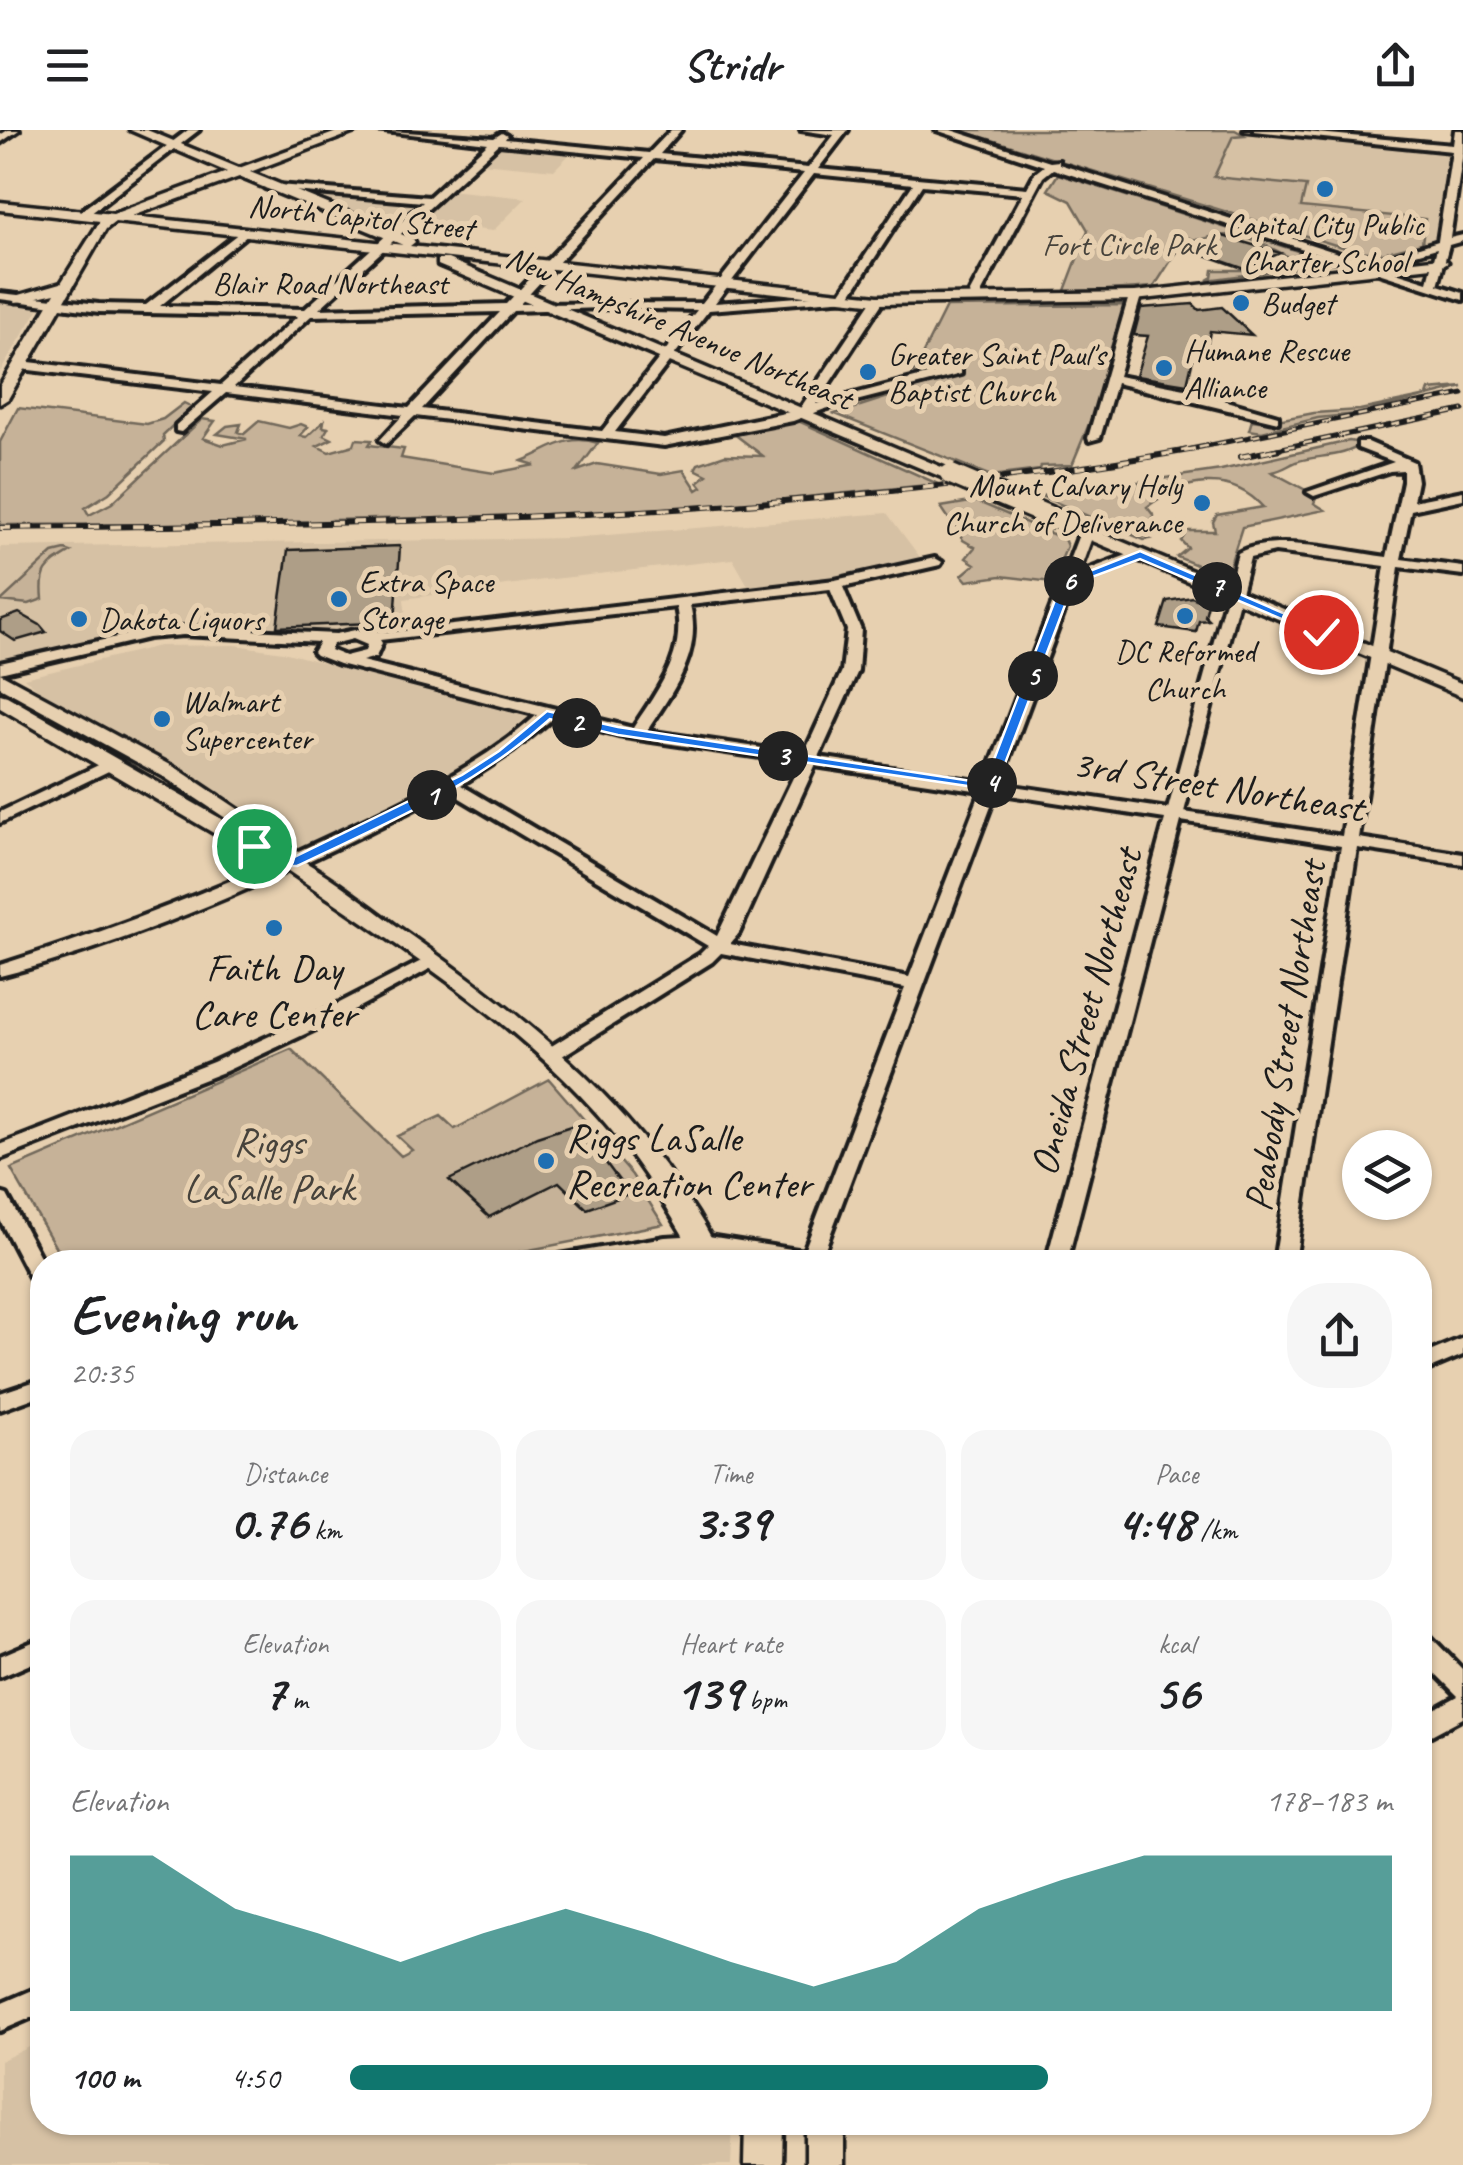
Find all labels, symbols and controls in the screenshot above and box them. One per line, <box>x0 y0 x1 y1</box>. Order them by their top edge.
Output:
text: Stridr <box>683 37 780 94</box>
icon: menu <box>40 38 95 93</box>
icon: share <box>1368 38 1423 93</box>
marker: Capital City Public Charter School <box>1314 178 1336 200</box>
street label: North Capitol Street <box>247 185 480 250</box>
place label: Capital City Public Charter School <box>1226 204 1425 282</box>
park label: Fort Circle Park <box>1042 224 1218 265</box>
street label: New Hampshire Avenue Northeast <box>500 236 861 421</box>
street label: Blair Road Northeast <box>212 263 451 304</box>
place label: Budget <box>1261 283 1339 324</box>
marker: Budget <box>1230 292 1252 314</box>
place label: Humane Rescue Alliance <box>1184 330 1352 408</box>
place label: Greater Saint Paul's Baptist Church <box>888 334 1108 412</box>
marker: Humane Rescue Alliance <box>1153 357 1175 379</box>
marker: Greater Saint Paul's Baptist Church <box>857 361 879 383</box>
place label: Mount Calvary Holy Church of Deliverance <box>943 465 1185 543</box>
marker: Mount Calvary Holy Church of Deliverance <box>1191 492 1213 514</box>
pin: 6 <box>1044 556 1094 606</box>
place label: Extra Space Storage <box>359 561 496 639</box>
pin: 7 <box>1192 562 1242 612</box>
text: 6 <box>1062 563 1076 598</box>
text: 7 <box>1211 569 1223 604</box>
marker: Extra Space Storage <box>328 588 350 610</box>
pin <box>1279 590 1364 675</box>
place label: Dakota Liquors <box>99 599 266 640</box>
marker: DC Reformed Church <box>1174 605 1196 627</box>
icon: check <box>1294 605 1349 660</box>
marker: Dakota Liquors <box>68 608 90 630</box>
place label: DC Reformed Church <box>1115 631 1260 709</box>
pin: 5 <box>1008 651 1058 701</box>
text: 5 <box>1027 658 1039 693</box>
place label: Walmart Supercenter <box>182 681 314 759</box>
pin: 2 <box>552 698 602 748</box>
text: 2 <box>571 705 583 740</box>
marker: Walmart Supercenter <box>151 708 173 730</box>
pin: 3 <box>758 731 808 781</box>
text: 3 <box>777 738 789 773</box>
street label: 3rd Street Northeast <box>1069 738 1371 834</box>
pin: 4 <box>967 758 1017 808</box>
text: 4 <box>986 765 998 800</box>
pin: 1 <box>407 770 457 820</box>
text: 1 <box>426 777 438 812</box>
pin <box>212 804 297 889</box>
icon: arrive <box>227 819 282 874</box>
street label: Oneida Street Northeast <box>1018 840 1155 1181</box>
street label: Peabody Street Northeast <box>1233 854 1338 1215</box>
marker: Faith Day Care Center <box>263 917 285 939</box>
place label: Faith Day Care Center <box>192 943 360 1039</box>
place label: Riggs LaSalle Recreation Center <box>566 1113 815 1209</box>
park label: Riggs LaSalle Park <box>184 1117 358 1213</box>
map controls <box>1342 1130 1432 1220</box>
button: layers <box>1342 1130 1432 1220</box>
marker: Riggs LaSalle Recreation Center <box>535 1150 557 1172</box>
text: Evening run <box>70 1279 295 1349</box>
button: share <box>1287 1283 1392 1388</box>
text: 20:35 <box>70 1352 134 1393</box>
text: Distance <box>244 1456 327 1491</box>
text: Time <box>710 1456 752 1491</box>
text: Pace <box>1155 1456 1198 1491</box>
text: 0.76 <box>229 1491 307 1554</box>
text: 3:39 <box>693 1491 769 1554</box>
text: 4:48 <box>1116 1491 1194 1554</box>
text: km <box>307 1512 342 1547</box>
text: /km <box>1194 1512 1237 1547</box>
text: Elevation <box>242 1626 328 1661</box>
text: Heart rate <box>680 1626 782 1661</box>
text: kcal <box>1158 1626 1195 1661</box>
text: 7 <box>263 1661 285 1724</box>
text: 139 <box>675 1661 742 1724</box>
text: 56 <box>1154 1661 1199 1724</box>
text: m <box>285 1682 308 1717</box>
text: bpm <box>742 1682 787 1717</box>
text: Elevation <box>70 1780 168 1821</box>
text: 178–183 m <box>1266 1780 1392 1821</box>
text: 100 m <box>70 2057 139 2098</box>
text: 4:50 <box>230 2057 280 2098</box>

